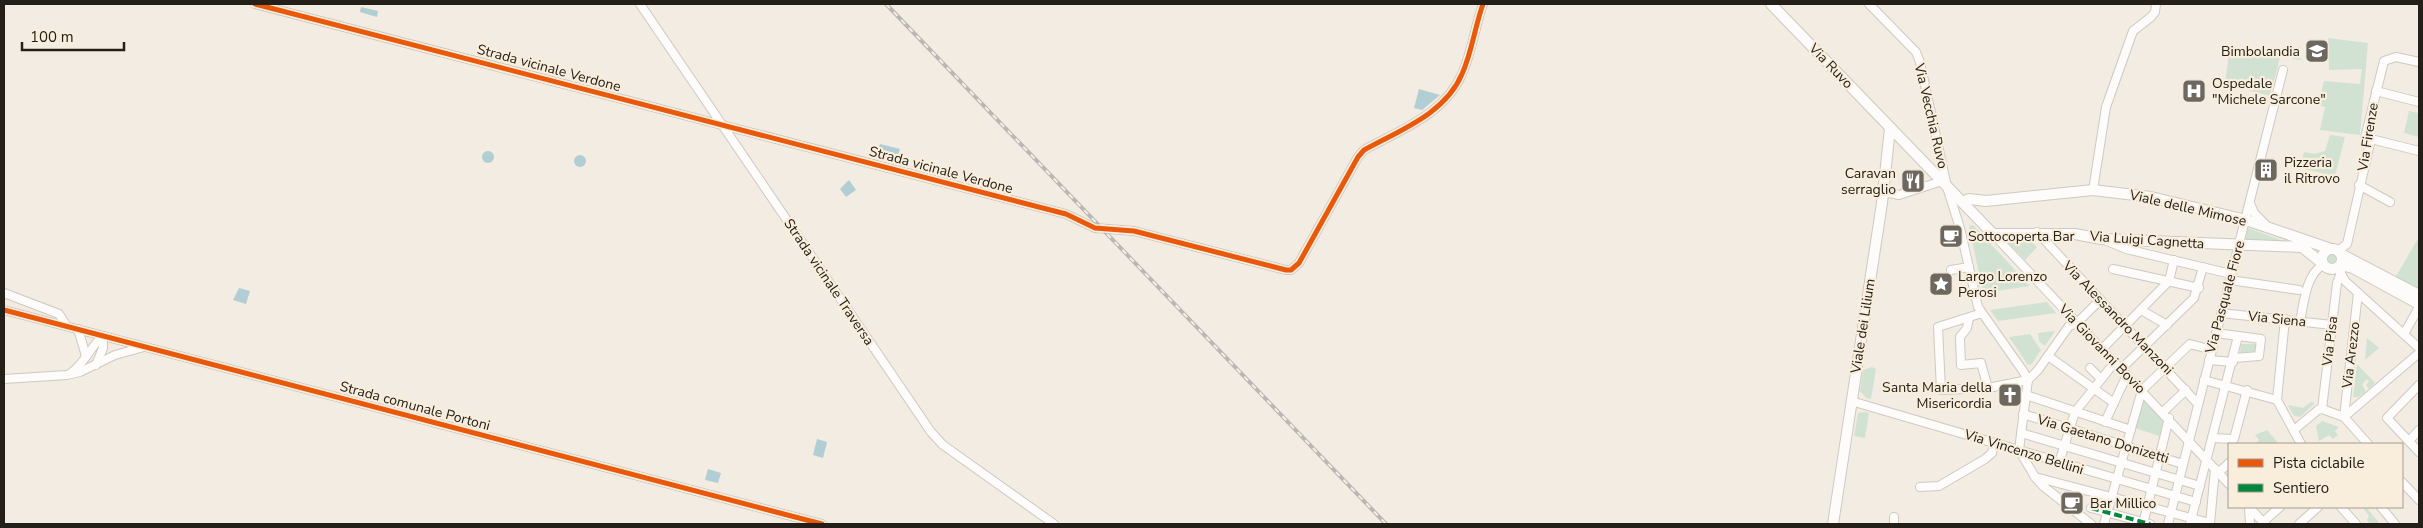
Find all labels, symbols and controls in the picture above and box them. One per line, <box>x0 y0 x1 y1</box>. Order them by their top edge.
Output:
scale bar <box>22 20 125 52</box>
text: 100 m <box>30 27 74 47</box>
school or university icon: Bimbolandia <box>2304 38 2330 64</box>
street label: Via Ruvo <box>1804 39 1857 93</box>
street label: Strada vicinale Verdone <box>475 40 623 96</box>
place label: Bimbolandia <box>2221 42 2300 61</box>
street label: Via Vecchia Ruvo <box>1909 61 1952 171</box>
place label: Ospedale "Michele Sarcone" <box>2212 74 2326 109</box>
hospital icon: Ospedale "Michele Sarcone" <box>2181 78 2207 104</box>
street label: Via Firenze <box>2353 101 2383 174</box>
street label: Strada vicinale Verdone <box>867 142 1015 198</box>
place label: Pizzeria il Ritrovo <box>2284 153 2340 188</box>
building icon: Pizzeria il Ritrovo <box>2253 157 2279 183</box>
place label: Caravan serraglio <box>1841 164 1896 199</box>
restaurant icon: Caravan serraglio <box>1900 168 1926 194</box>
street label: Viale delle Mimose <box>2127 185 2248 231</box>
street label: Strada vicinale Traversa <box>779 215 879 349</box>
cafe icon: Sottocoperta Bar <box>1938 223 1964 249</box>
street label: Via Luigi Cagnetta <box>2088 226 2205 253</box>
place label: Sottocoperta Bar <box>1968 227 2075 246</box>
street label: Via Pasquale Fiore <box>2201 238 2249 357</box>
street label: Via Alessandro Manzoni <box>2058 256 2177 379</box>
place label: Largo Lorenzo Perosi <box>1958 267 2048 302</box>
place icon: Largo Lorenzo Perosi <box>1928 271 1954 297</box>
street label: Viale dei Lilium <box>1846 277 1880 376</box>
street label: Via Giovanni Bovio <box>2054 299 2150 398</box>
street label: Via Siena <box>2246 306 2307 332</box>
street label: Via Pisa <box>2317 315 2342 368</box>
street label: Via Arezzo <box>2337 320 2365 390</box>
street label: Strada comunale Portoni <box>338 377 492 435</box>
place label: Santa Maria della Misericordia <box>1882 378 1992 413</box>
church icon: Santa Maria della Misericordia <box>1997 382 2023 408</box>
street label: Via Gaetano Donizetti <box>2034 410 2171 468</box>
street label: Via Vincenzo Bellini <box>1961 425 2086 479</box>
legend <box>2228 443 2403 508</box>
text: Pista ciclabile <box>2273 453 2365 473</box>
text: Sentiero <box>2273 478 2329 498</box>
cafe icon: Bar Millico <box>2059 490 2085 516</box>
place label: Bar Millico <box>2090 494 2157 513</box>

